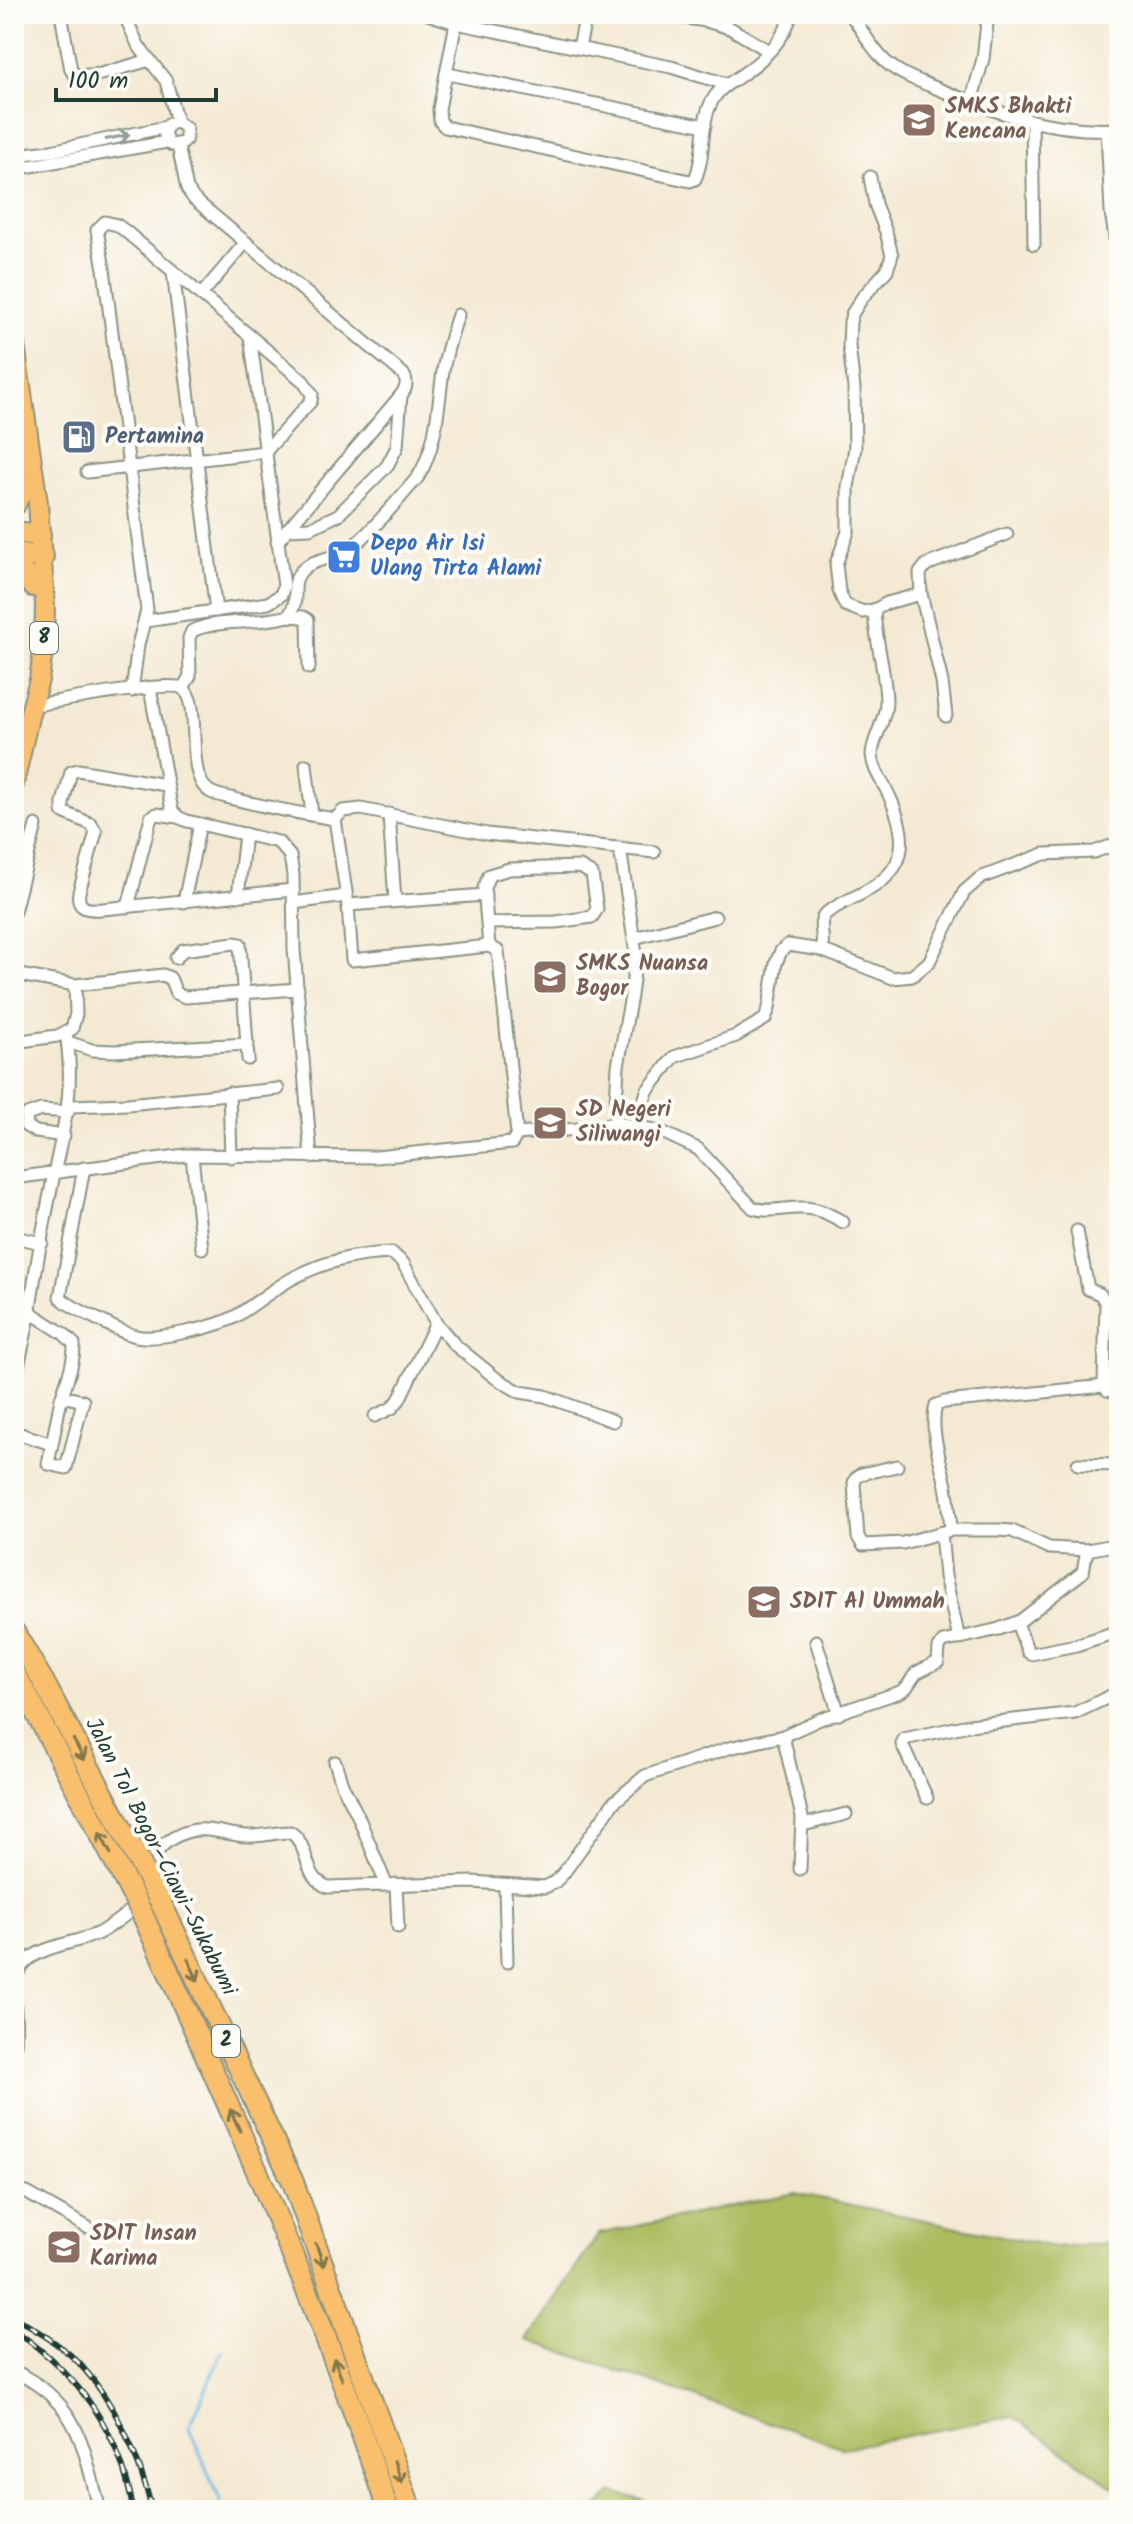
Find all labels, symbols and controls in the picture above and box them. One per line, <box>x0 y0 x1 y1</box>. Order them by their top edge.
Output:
scale bar <box>56 52 216 102</box>
text: 100 m <box>68 62 128 101</box>
place label: SMKS Bhakti Kencana <box>945 90 1073 150</box>
school or university icon: SMKS Bhakti Kencana <box>900 101 938 139</box>
one-way arrow <box>104 129 130 144</box>
fuel station icon: Pertamina <box>60 418 98 456</box>
place label: Pertamina <box>105 420 204 455</box>
place label: Depo Air Isi Ulang Tirta Alami <box>370 527 543 587</box>
supermarket icon: Depo Air Isi Ulang Tirta Alami <box>325 538 363 576</box>
road number: 8 <box>30 622 58 654</box>
place label: SMKS Nuansa Bogor <box>576 947 708 1007</box>
school or university icon: SMKS Nuansa Bogor <box>531 958 569 996</box>
place label: SD Negeri Siliwangi <box>576 1093 672 1153</box>
school or university icon: SD Negeri Siliwangi <box>531 1104 569 1142</box>
school or university icon: SDIT Al Ummah <box>745 1583 783 1621</box>
place label: SDIT Al Ummah <box>790 1585 945 1620</box>
street label: Jalan Tol Bogor–Ciawi–Sukabumi <box>75 1712 246 2003</box>
one-way arrow <box>72 1737 88 1761</box>
one-way arrow <box>96 1831 112 1855</box>
one-way arrow <box>186 1958 201 1982</box>
road number: 2 <box>212 2025 240 2057</box>
one-way arrow <box>227 2108 242 2132</box>
place label: SDIT Insan Karima <box>90 2217 197 2277</box>
school or university icon: SDIT Insan Karima <box>45 2228 83 2266</box>
one-way arrow <box>313 2242 328 2267</box>
one-way arrow <box>330 2357 344 2381</box>
one-way arrow <box>392 2460 407 2485</box>

